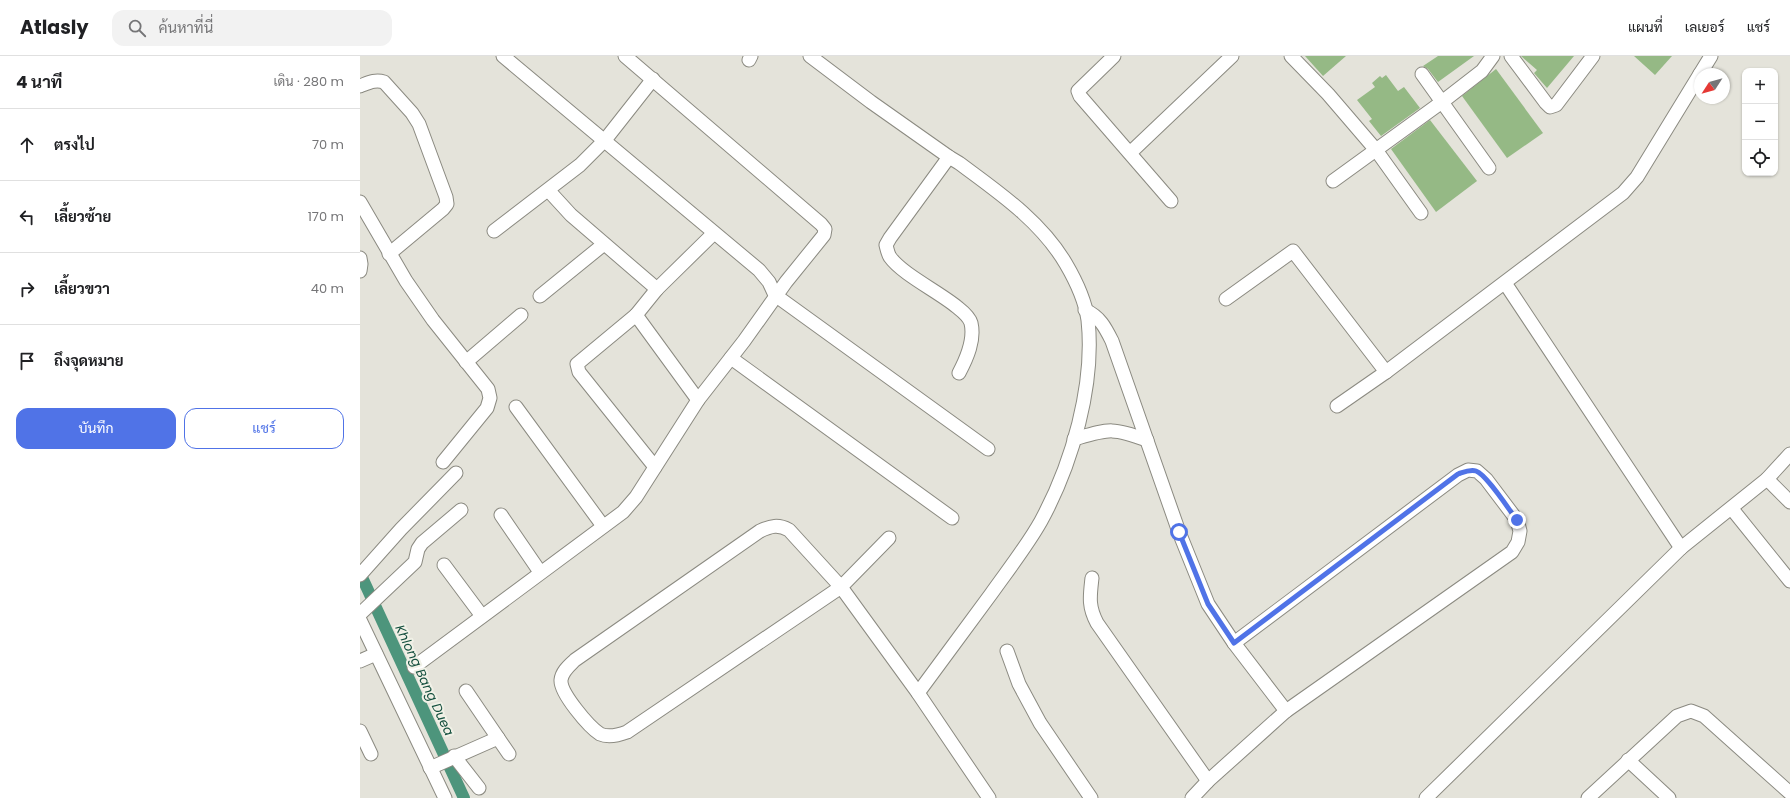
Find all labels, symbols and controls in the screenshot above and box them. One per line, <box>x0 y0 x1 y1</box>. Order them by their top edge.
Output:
search box <box>112 10 392 46</box>
text: Atlasly <box>20 14 88 41</box>
icon: search <box>126 17 148 39</box>
text: ค้นหาที่นี่ <box>158 17 213 38</box>
text: แผนที่ <box>1628 17 1663 37</box>
text: เลเยอร์ <box>1685 17 1725 37</box>
text: แชร์ <box>1747 17 1770 37</box>
north arrow <box>1694 68 1730 104</box>
map controls <box>1742 68 1778 176</box>
button: + <box>1742 68 1778 104</box>
text: 4 นาที <box>16 70 62 94</box>
text: เดิน · 280 m <box>274 72 344 91</box>
button: − <box>1742 104 1778 140</box>
icon: ahead <box>16 134 38 156</box>
text: ตรงไป <box>54 134 95 155</box>
text: 70 m <box>312 135 344 154</box>
button: locate <box>1742 140 1778 176</box>
icon: left <box>16 206 38 228</box>
text: เลี้ยวซ้าย <box>54 206 111 227</box>
text: 170 m <box>308 207 344 226</box>
icon: right <box>16 278 38 300</box>
text: เลี้ยวขวา <box>54 278 110 299</box>
text: 40 m <box>311 279 344 298</box>
icon: arrive <box>16 350 38 372</box>
text: ถึงจุดหมาย <box>54 350 124 371</box>
button: บันทึก <box>16 408 176 449</box>
button: แชร์ <box>184 408 344 449</box>
route end <box>1508 511 1526 529</box>
route start <box>1170 523 1188 541</box>
water label: Khlong Bang Duea <box>390 621 459 739</box>

